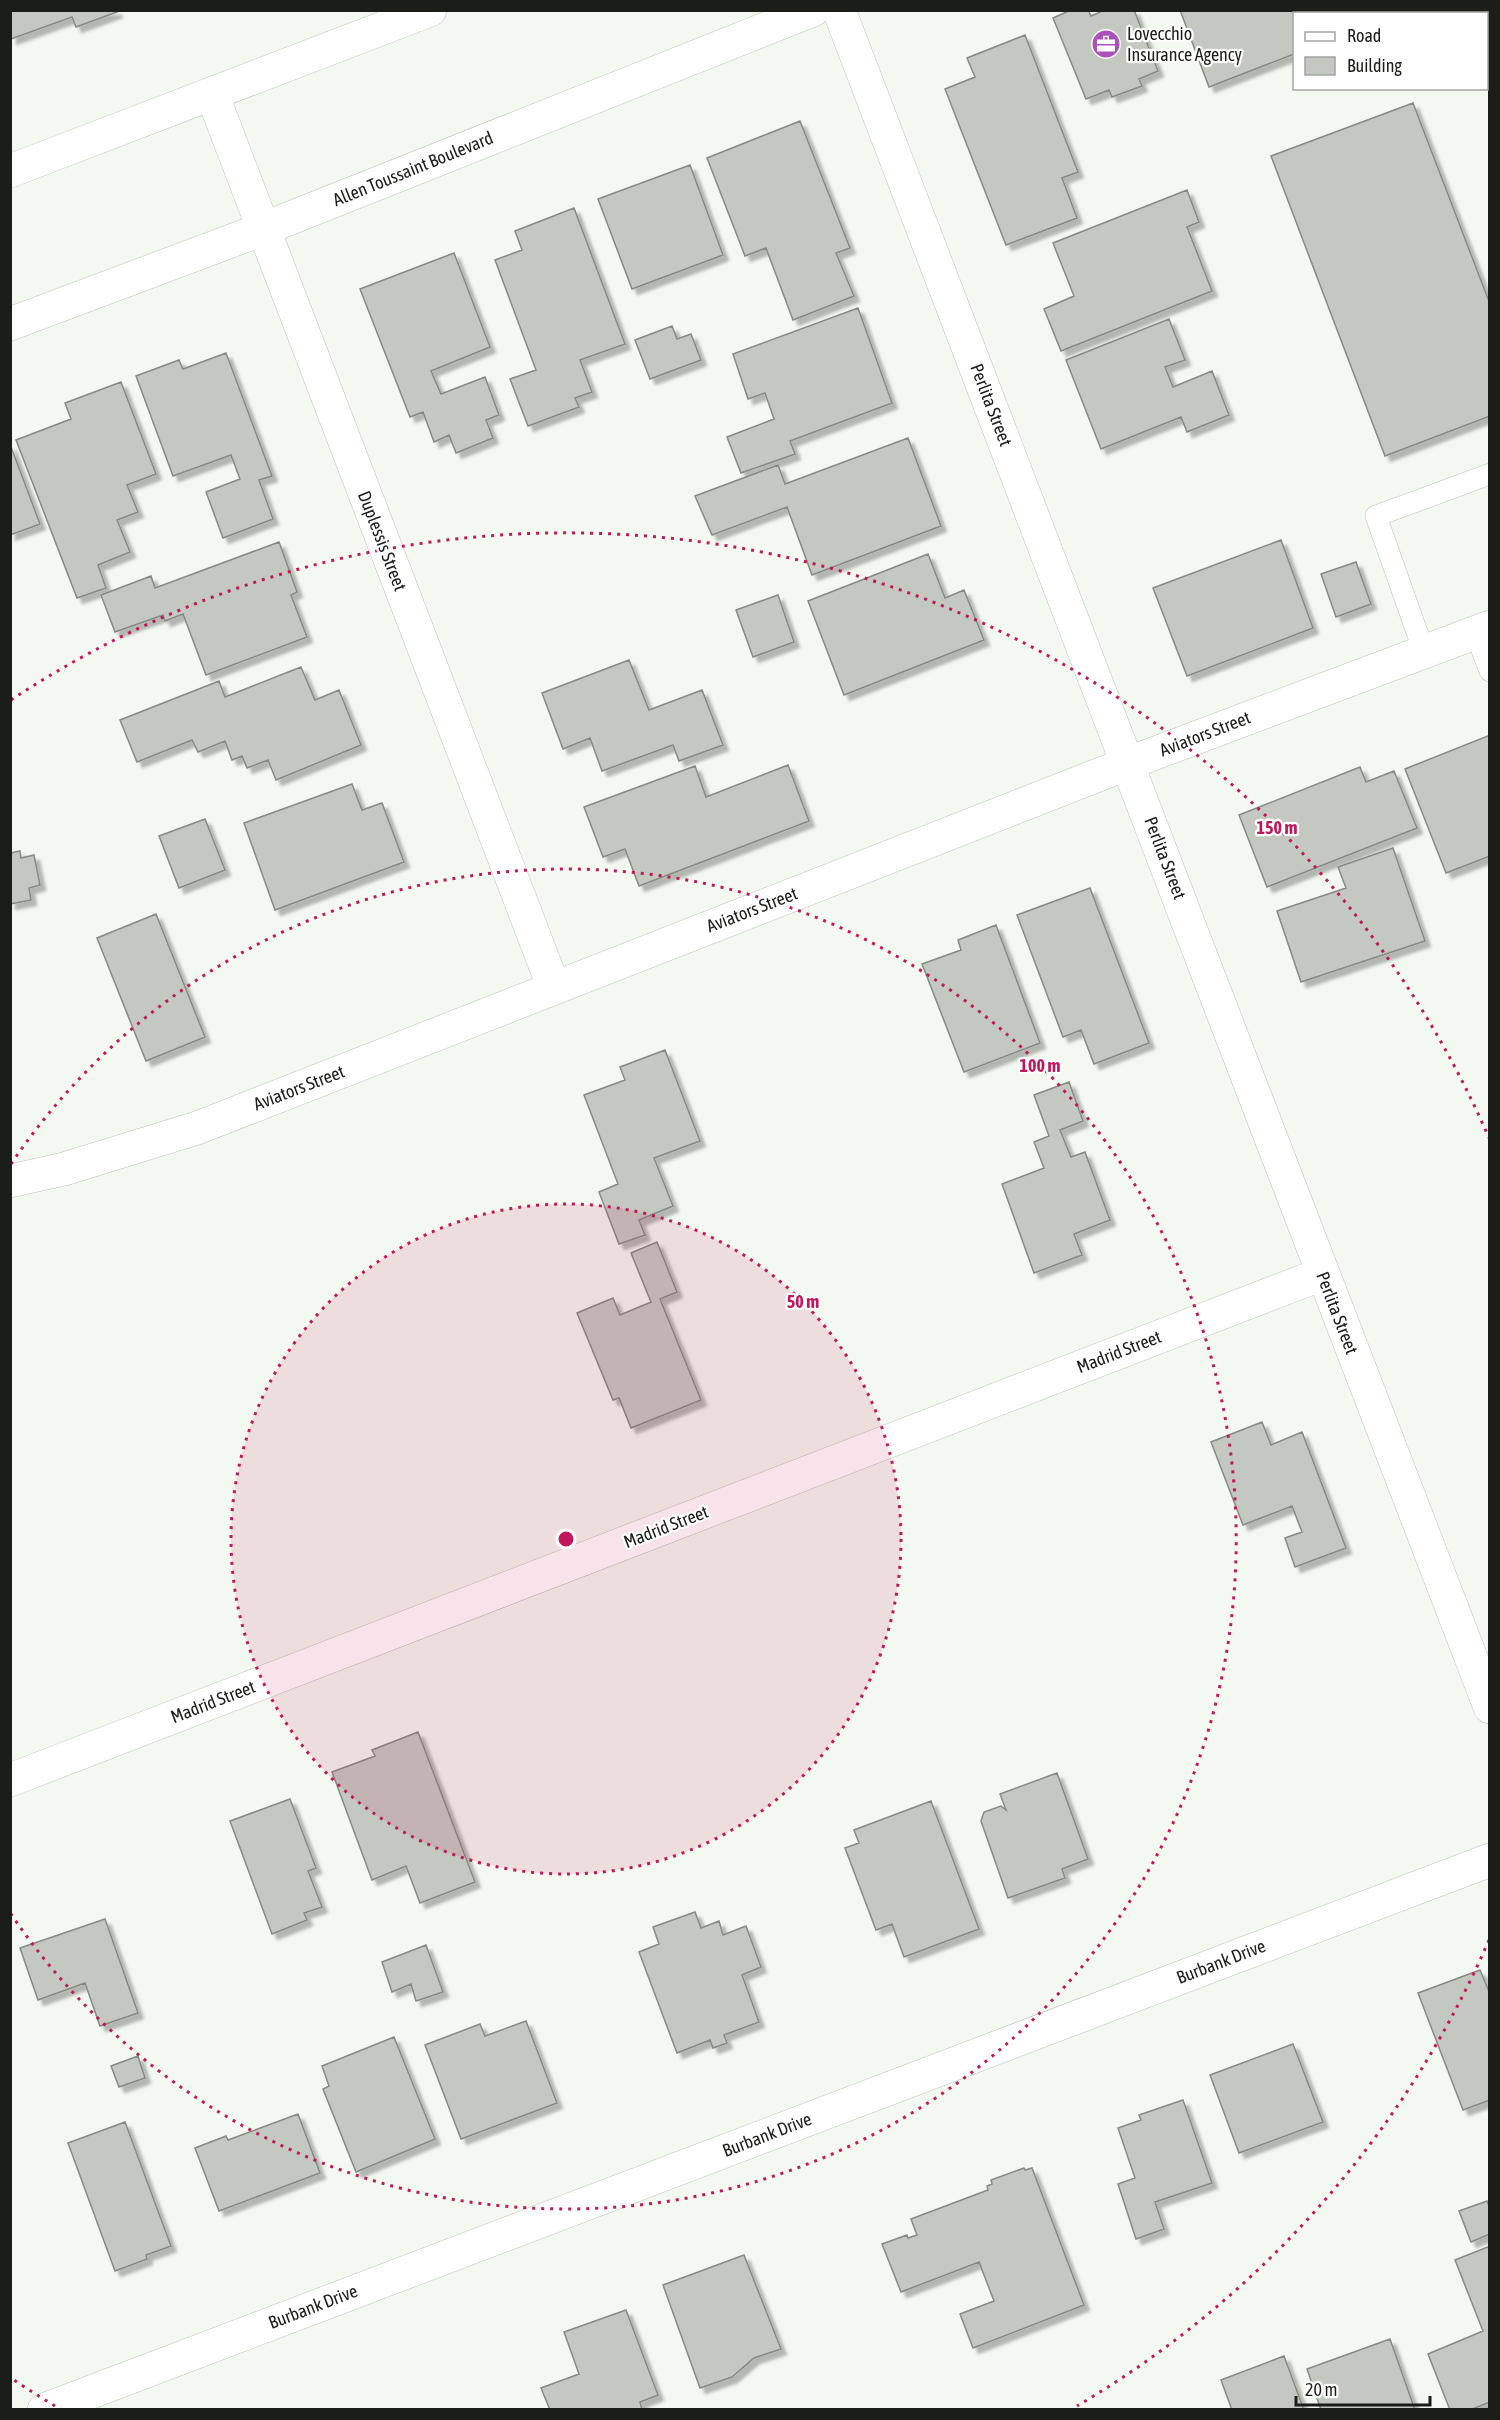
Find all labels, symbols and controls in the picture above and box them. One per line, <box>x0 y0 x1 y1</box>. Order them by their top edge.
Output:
legend <box>1293 12 1488 90</box>
place label: Lovecchio Insurance Agency <box>1127 23 1242 65</box>
text: Road <box>1347 25 1381 46</box>
office icon: Lovecchio Insurance Agency <box>1090 28 1122 60</box>
text: Building <box>1347 55 1402 76</box>
street label: Allen Toussaint Boulevard <box>330 127 496 210</box>
street label: Perlita Street <box>966 361 1017 449</box>
street label: Duplessis Street <box>354 488 411 594</box>
street label: Aviators Street <box>1156 707 1253 761</box>
street label: Perlita Street <box>1140 814 1191 902</box>
text: 150 m <box>1257 817 1297 838</box>
street label: Aviators Street <box>703 883 800 937</box>
text: 100 m <box>1020 1055 1060 1076</box>
street label: Aviators Street <box>250 1061 347 1115</box>
street label: Perlita Street <box>1312 1269 1363 1357</box>
text: 50 m <box>787 1291 819 1312</box>
street label: Madrid Street <box>1074 1326 1164 1377</box>
street label: Madrid Street <box>621 1501 711 1552</box>
centre of rings <box>556 1529 576 1549</box>
street label: Madrid Street <box>168 1676 258 1727</box>
street label: Burbank Drive <box>1173 1935 1268 1988</box>
street label: Burbank Drive <box>719 2108 814 2161</box>
street label: Burbank Drive <box>265 2280 360 2333</box>
scale bar <box>1296 2369 1430 2407</box>
text: 20 m <box>1305 2379 1337 2400</box>

